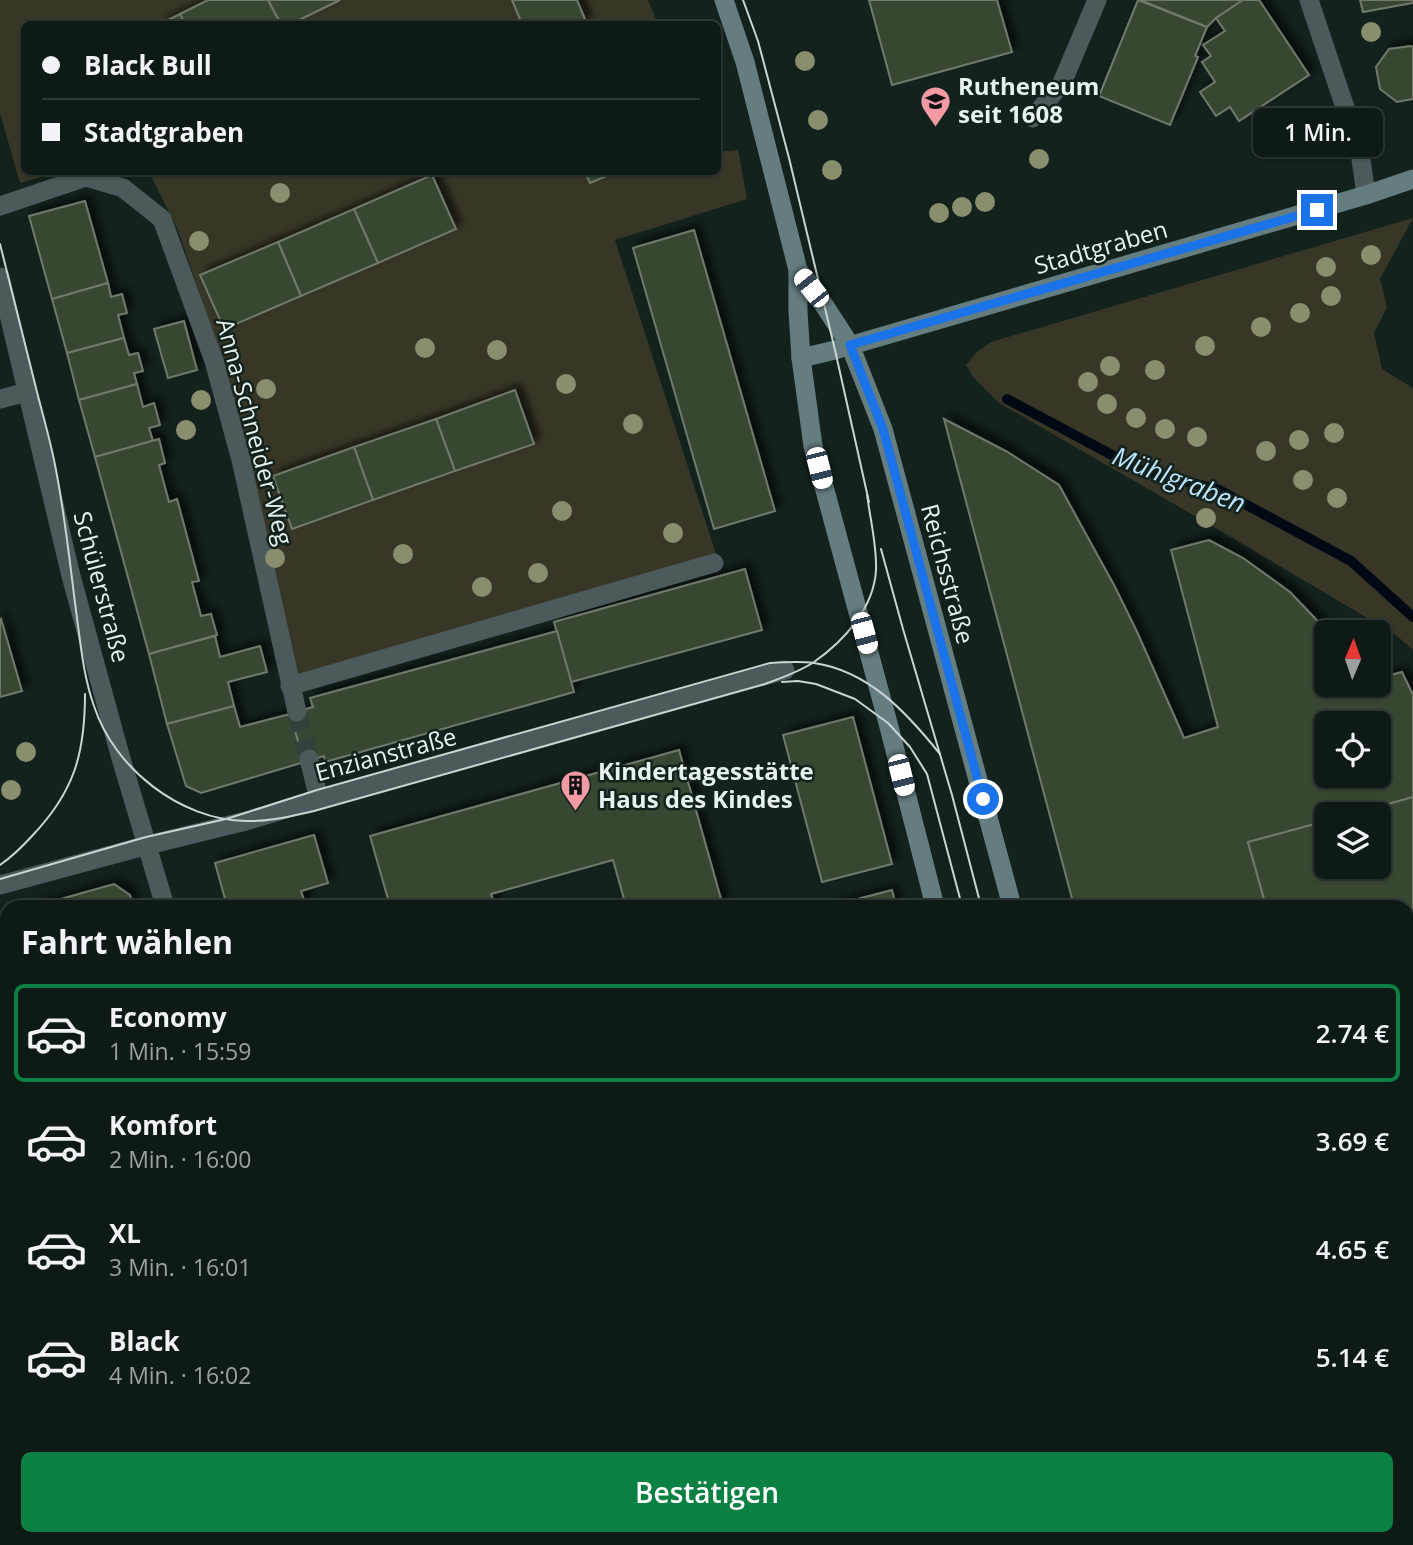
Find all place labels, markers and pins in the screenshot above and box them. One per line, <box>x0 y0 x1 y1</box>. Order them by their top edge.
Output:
place label: Rutheneum seit 1608 <box>958 69 1099 130</box>
school or university icon: Rutheneum seit 1608 <box>918 84 952 128</box>
place label: Kindertagesstätte Haus des Kindes <box>598 754 814 815</box>
building icon: Kindertagesstätte Haus des Kindes <box>558 769 592 813</box>

